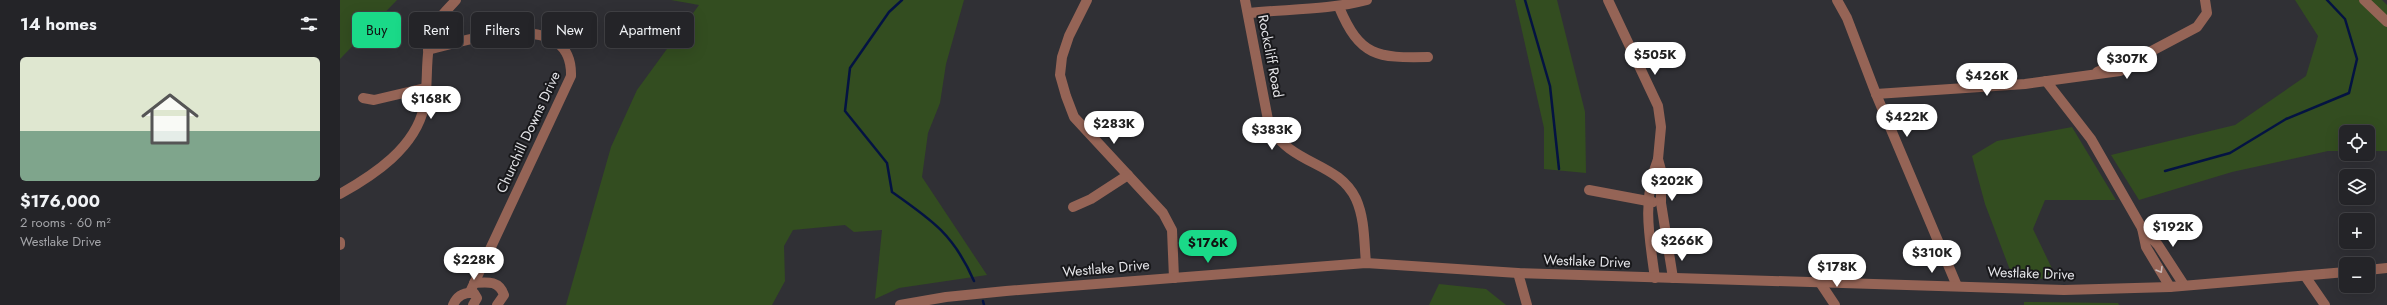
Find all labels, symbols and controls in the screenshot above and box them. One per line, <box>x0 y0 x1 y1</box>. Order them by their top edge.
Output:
text: 14 homes <box>20 12 97 36</box>
chip: Buy <box>352 12 401 48</box>
chip: Rent <box>409 12 463 48</box>
chip: Filters <box>471 12 534 48</box>
chip: New <box>542 12 597 48</box>
chip: Apartment <box>605 12 694 48</box>
icon: filters <box>298 13 320 35</box>
street label: Rockcliff Road <box>1253 13 1289 99</box>
pin: $505K <box>1627 42 1683 76</box>
text: $505K <box>1634 45 1676 64</box>
pin: $307K <box>2099 46 2155 80</box>
text: $307K <box>2106 49 2148 68</box>
pin: $426K <box>1959 63 2015 97</box>
text: $426K <box>1965 66 2009 85</box>
street label: Churchill Downs Drive <box>491 68 565 196</box>
icon: home <box>134 83 206 155</box>
pin: $168K <box>403 86 459 120</box>
text: $168K <box>411 89 451 108</box>
pin: $422K <box>1879 104 1935 138</box>
text: $422K <box>1885 107 1929 126</box>
pin: $283K <box>1086 111 1142 145</box>
text: $283K <box>1093 114 1135 133</box>
pin: $383K <box>1244 117 1300 151</box>
text: $383K <box>1251 120 1293 139</box>
map controls <box>2339 125 2375 293</box>
button: locate <box>2339 125 2375 161</box>
pin: $202K <box>1644 168 1700 202</box>
button: layers <box>2339 169 2375 205</box>
text: $202K <box>1651 171 1693 190</box>
text: $176,000 <box>20 189 100 213</box>
text: 2 rooms · 60 m² <box>20 213 111 232</box>
button: + <box>2339 213 2375 249</box>
pin: $192K <box>2145 214 2201 248</box>
text: $192K <box>2152 217 2194 236</box>
pin: $266K <box>1654 228 1710 262</box>
pin: $176K <box>1180 230 1236 264</box>
text: $266K <box>1660 231 1704 250</box>
text: Westlake Drive <box>20 232 101 251</box>
text: $176K <box>1188 233 1228 252</box>
pin: $310K <box>1904 240 1960 274</box>
text: $310K <box>1912 243 1952 262</box>
pin: $228K <box>446 247 502 281</box>
street label: Westlake Drive <box>1543 249 1631 273</box>
text: $228K <box>453 250 495 269</box>
street label: Westlake Drive <box>1062 254 1150 282</box>
pin: $178K <box>1809 254 1865 288</box>
text: $178K <box>1817 257 1857 276</box>
button: − <box>2339 257 2375 293</box>
street label: Westlake Drive <box>1987 261 2075 285</box>
one-way arrow <box>2155 266 2163 273</box>

